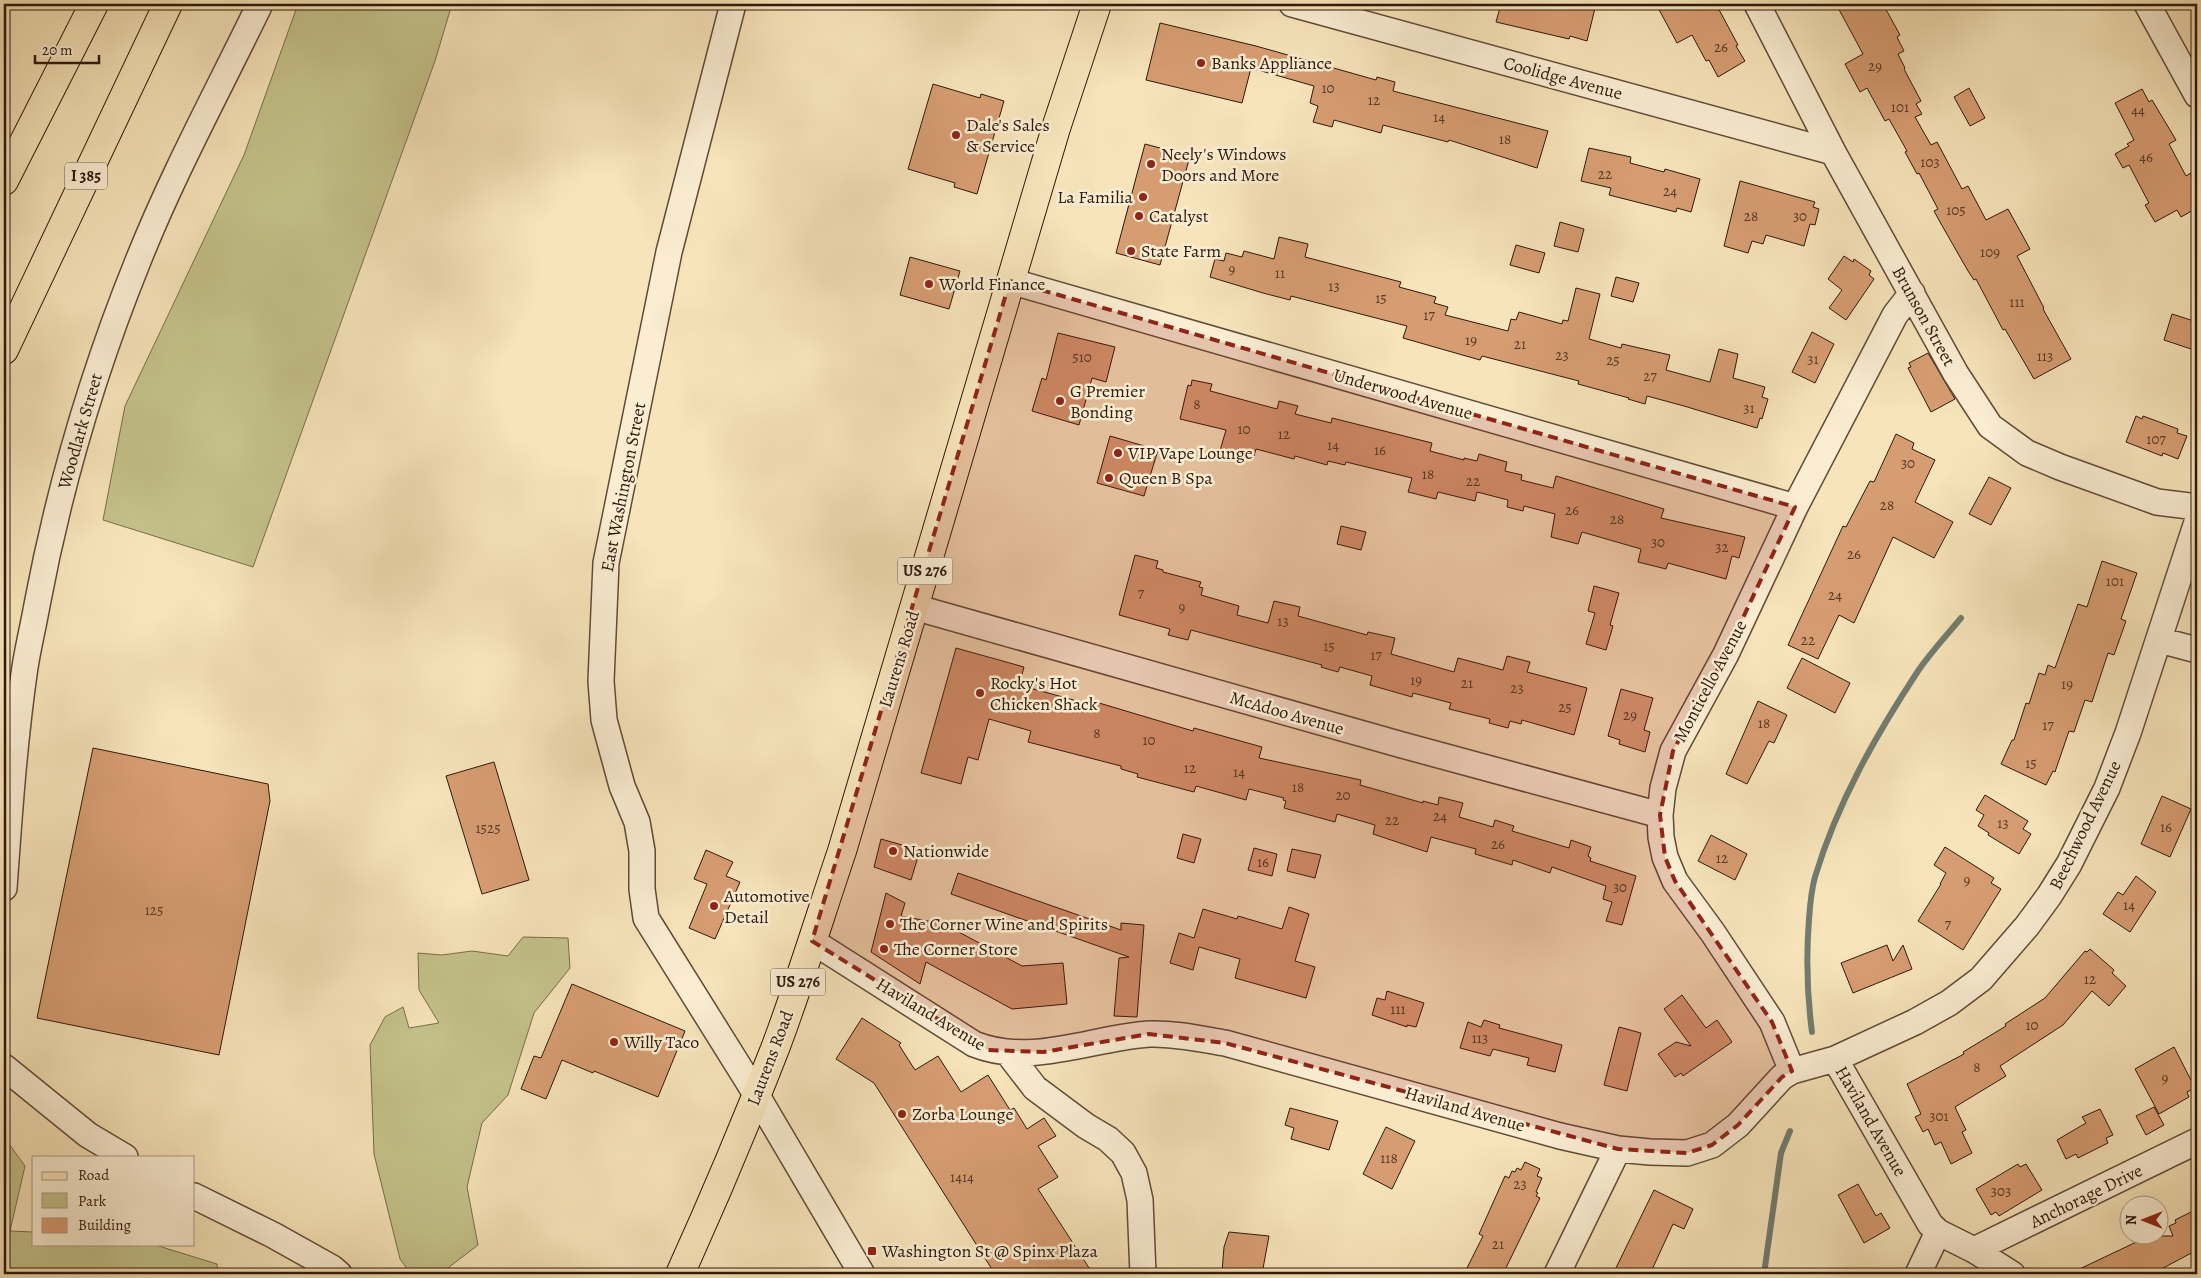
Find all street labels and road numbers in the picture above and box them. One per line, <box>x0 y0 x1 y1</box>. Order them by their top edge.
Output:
street label: Coolidge Avenue <box>1501 51 1625 105</box>
road number: I 385 <box>65 162 107 190</box>
street label: Brunson Street <box>1887 262 1961 370</box>
street label: Underwood Avenue <box>1331 363 1475 425</box>
street label: Woodlark Street <box>52 370 108 493</box>
street label: East Washington Street <box>595 400 651 574</box>
road number: US 276 <box>898 558 952 584</box>
street label: Laurens Road <box>873 607 925 710</box>
street label: Monticello Avenue <box>1668 616 1752 746</box>
street label: McAdoo Avenue <box>1227 685 1347 741</box>
street label: Beechwood Avenue <box>2043 756 2127 894</box>
road number: US 276 <box>770 969 826 996</box>
street label: Haviland Avenue <box>872 972 990 1056</box>
street label: Laurens Road <box>741 1007 799 1109</box>
street label: Haviland Avenue <box>1830 1061 1912 1181</box>
street label: Haviland Avenue <box>1402 1080 1528 1138</box>
street label: Anchorage Drive <box>2025 1158 2146 1234</box>

